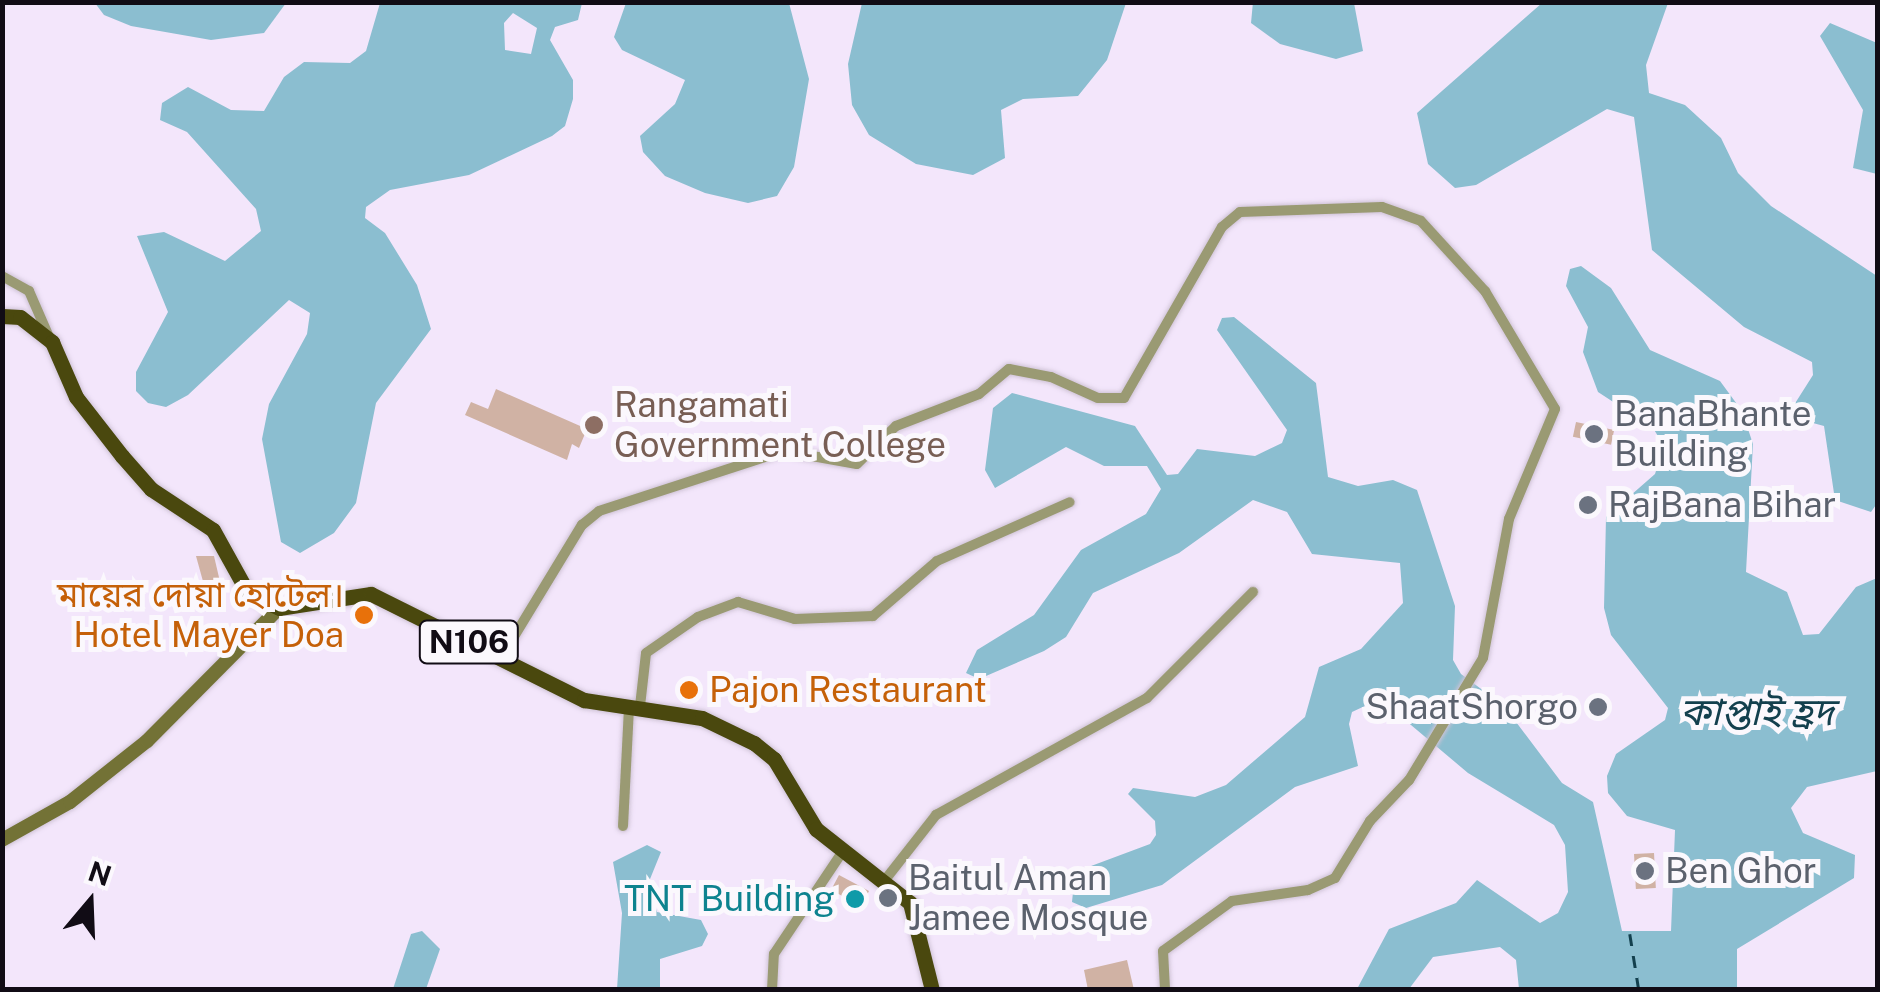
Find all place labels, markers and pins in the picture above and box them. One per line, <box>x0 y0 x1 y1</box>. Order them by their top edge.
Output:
place label: Rangamati Government College <box>614 384 946 466</box>
place label: BanaBhante Building <box>1614 393 1812 475</box>
marker: Rangamati Government College <box>583 414 605 436</box>
marker: BanaBhante Building <box>1583 423 1605 445</box>
place label: RajBana Bihar <box>1608 484 1836 526</box>
marker: RajBana Bihar <box>1577 494 1599 516</box>
place label: মায়ের দোয়া হোটেল। Hotel Mayer Doa <box>57 574 344 656</box>
marker: মায়ের দোয়া হোটেল। Hotel Mayer Doa <box>353 604 375 626</box>
place label: Pajon Restaurant <box>709 669 987 711</box>
marker: Pajon Restaurant <box>678 679 700 701</box>
place label: ShaatShorgo <box>1365 686 1578 728</box>
marker: ShaatShorgo <box>1587 696 1609 718</box>
place label: Ben Ghor <box>1665 850 1816 892</box>
place label: Baitul Aman Jamee Mosque <box>908 857 1149 939</box>
marker: Ben Ghor <box>1634 860 1656 882</box>
place label: TNT Building <box>624 878 835 920</box>
marker: Baitul Aman Jamee Mosque <box>877 887 899 909</box>
marker: TNT Building <box>844 888 866 910</box>

